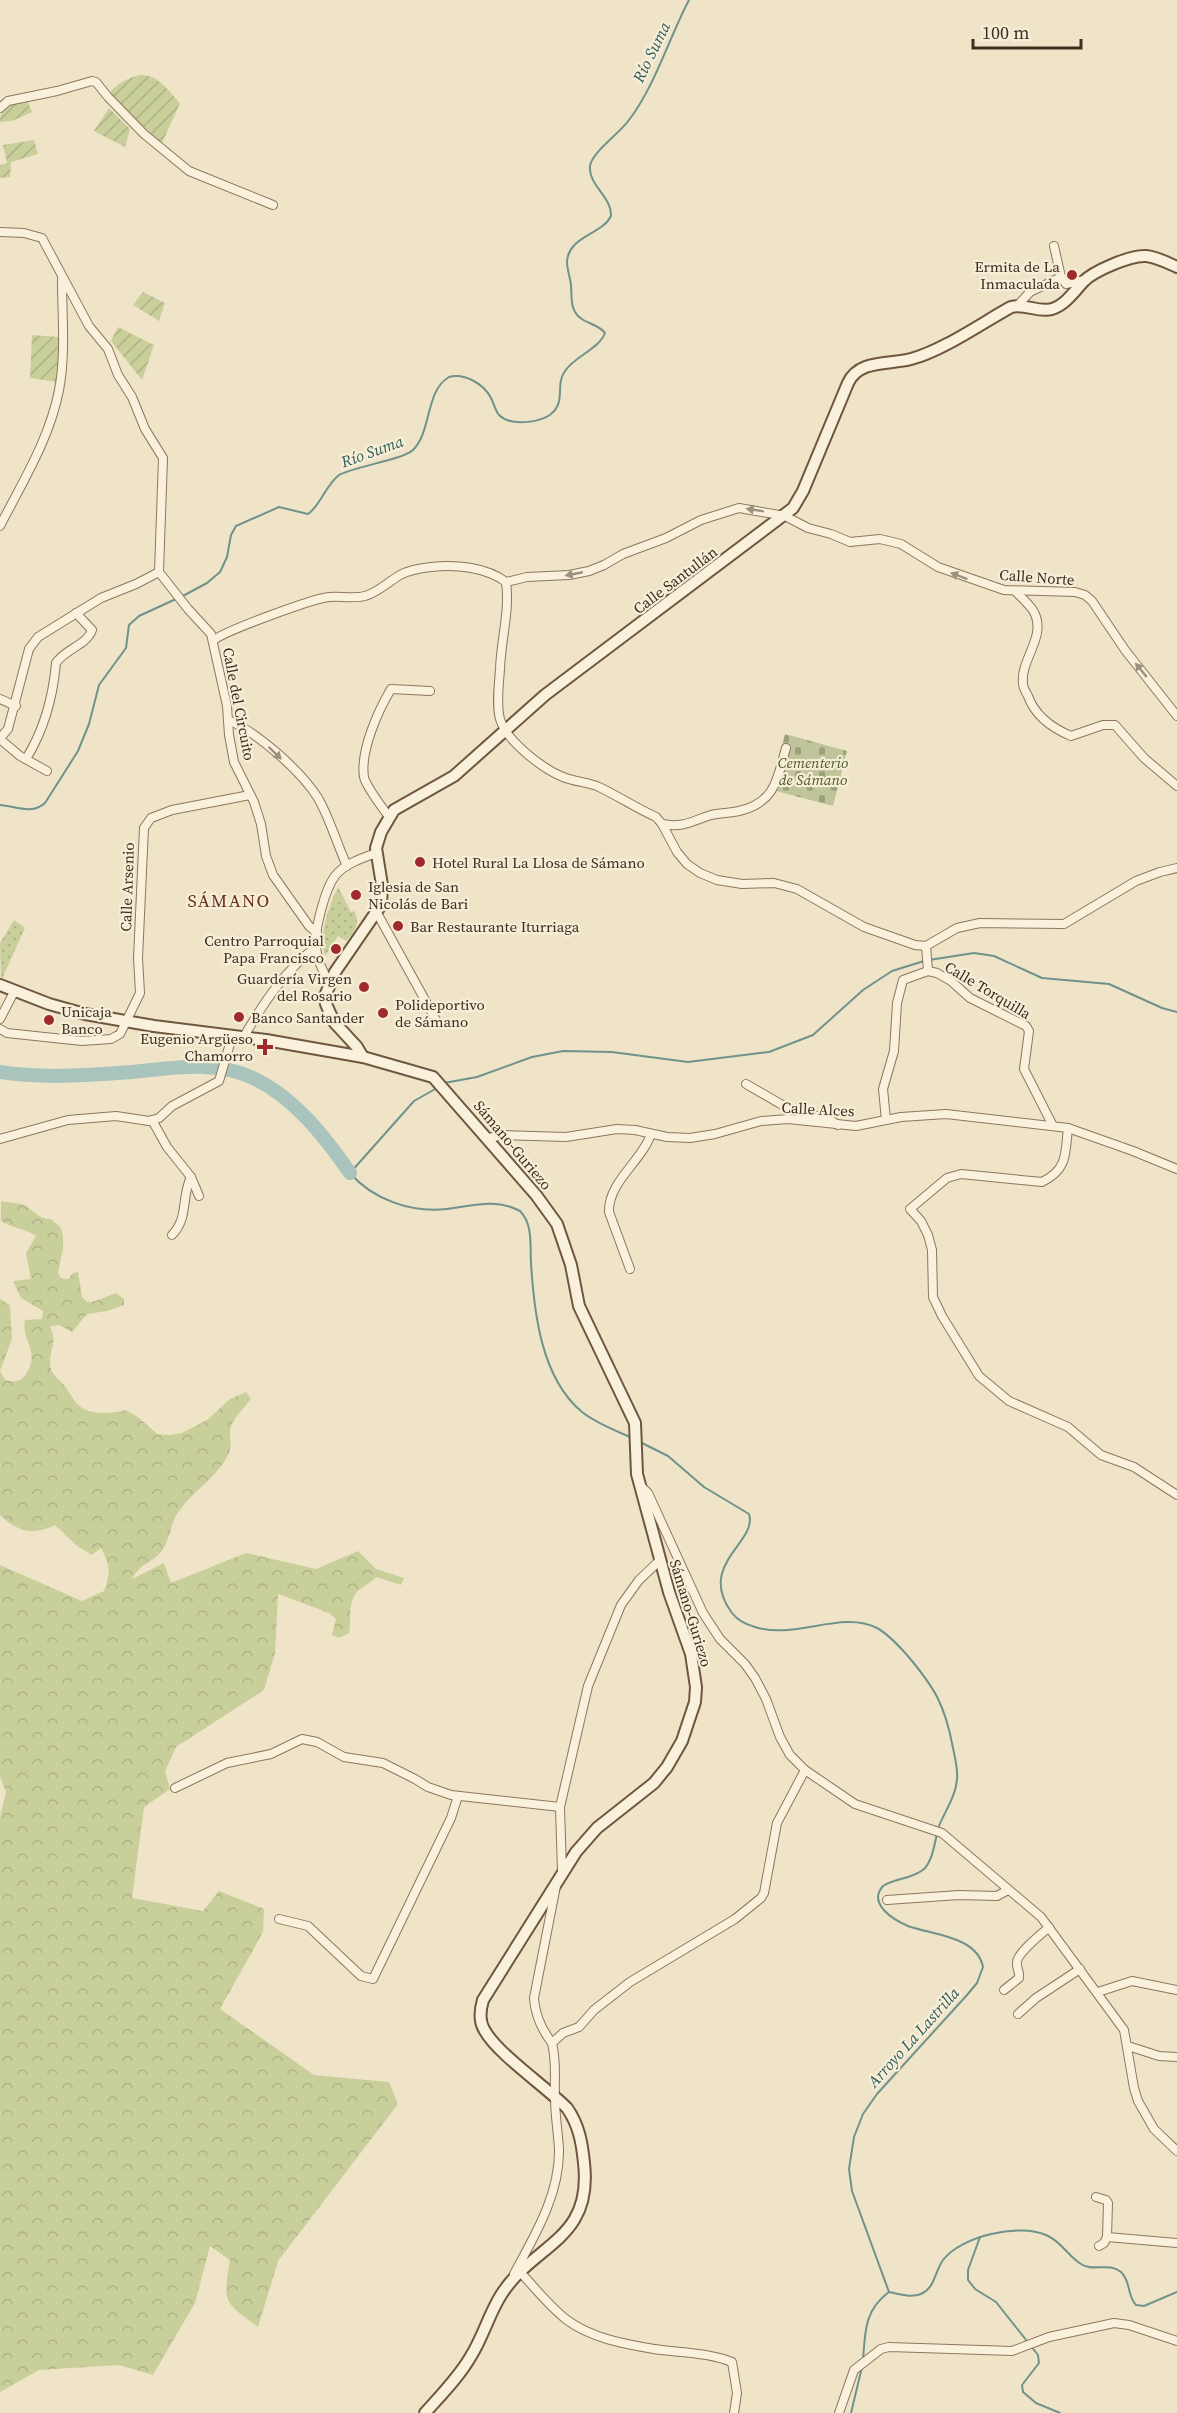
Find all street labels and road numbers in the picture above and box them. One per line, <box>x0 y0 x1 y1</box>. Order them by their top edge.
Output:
street label: Calle Santullán <box>629 541 721 619</box>
street label: Calle Norte <box>999 564 1076 590</box>
street label: Calle del Circuito <box>218 646 260 762</box>
street label: Calle Arsenio <box>115 842 139 932</box>
street label: Calle Torquilla <box>941 956 1035 1024</box>
street label: Sámano-Guriezo <box>469 1096 557 1194</box>
street label: Calle Alces <box>781 1097 855 1121</box>
street label: Sámano-Guriezo <box>665 1557 717 1669</box>

